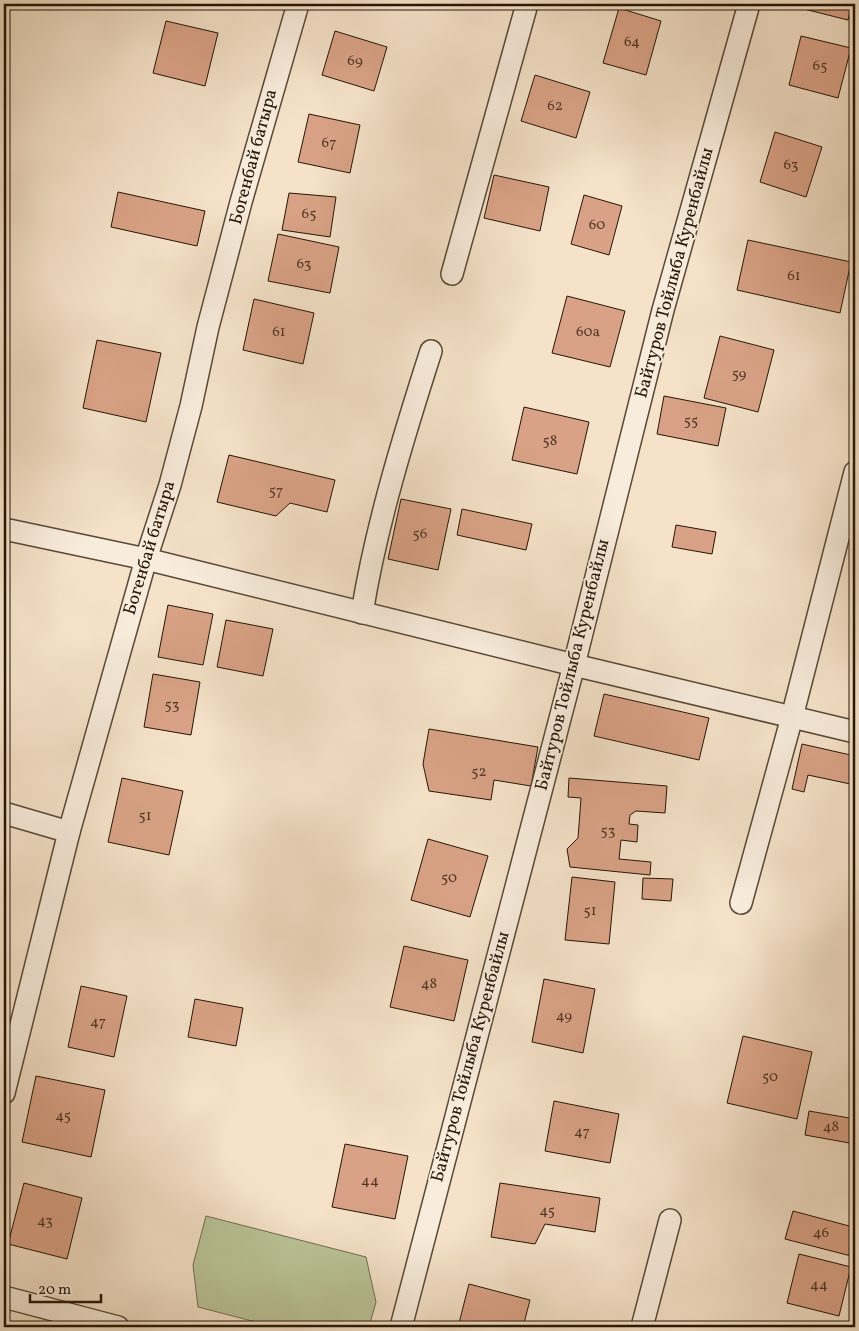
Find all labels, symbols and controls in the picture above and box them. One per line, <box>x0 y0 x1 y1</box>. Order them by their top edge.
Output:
house number: 64 <box>624 32 640 53</box>
house number: 69 <box>347 51 363 72</box>
house number: 65 <box>813 56 827 77</box>
street label: Богенбай батыра <box>224 86 284 228</box>
house number: 62 <box>547 96 563 117</box>
house number: 67 <box>322 133 336 154</box>
street label: Байтуров Тойлыба Куренбайлы <box>629 145 721 401</box>
house number: 63 <box>783 155 799 176</box>
house number: 65 <box>302 204 316 225</box>
house number: 60 <box>589 215 605 236</box>
house number: 63 <box>296 254 312 275</box>
house number: 61 <box>787 266 801 287</box>
house number: 61 <box>272 322 286 343</box>
house number: 60а <box>576 322 600 343</box>
house number: 59 <box>732 364 747 385</box>
house number: 55 <box>684 411 698 432</box>
house number: 58 <box>543 431 557 452</box>
street label: Богенбай батыра <box>118 478 182 618</box>
house number: 57 <box>269 481 283 502</box>
house number: 56 <box>413 524 427 545</box>
street label: Байтуров Тойлыба Куренбайлы <box>530 536 616 794</box>
house number: 53 <box>165 695 179 716</box>
house number: 52 <box>471 762 487 783</box>
house number: 51 <box>138 806 152 827</box>
house number: 53 <box>601 821 615 842</box>
house number: 50 <box>441 868 457 889</box>
house number: 51 <box>583 901 597 922</box>
street label: Байтуров Тойлыба Куренбайлы <box>425 929 517 1185</box>
house number: 48 <box>421 974 437 995</box>
house number: 49 <box>556 1006 572 1027</box>
house number: 47 <box>90 1012 106 1033</box>
house number: 50 <box>762 1067 778 1088</box>
house number: 45 <box>55 1106 71 1127</box>
house number: 48 <box>823 1117 839 1138</box>
house number: 47 <box>574 1122 590 1143</box>
house number: 44 <box>361 1171 379 1192</box>
house number: 45 <box>539 1201 555 1222</box>
house number: 43 <box>37 1211 53 1232</box>
house number: 46 <box>813 1223 829 1244</box>
scale bar <box>30 1271 101 1303</box>
house number: 44 <box>810 1275 828 1296</box>
text: 20 m <box>38 1280 71 1301</box>

